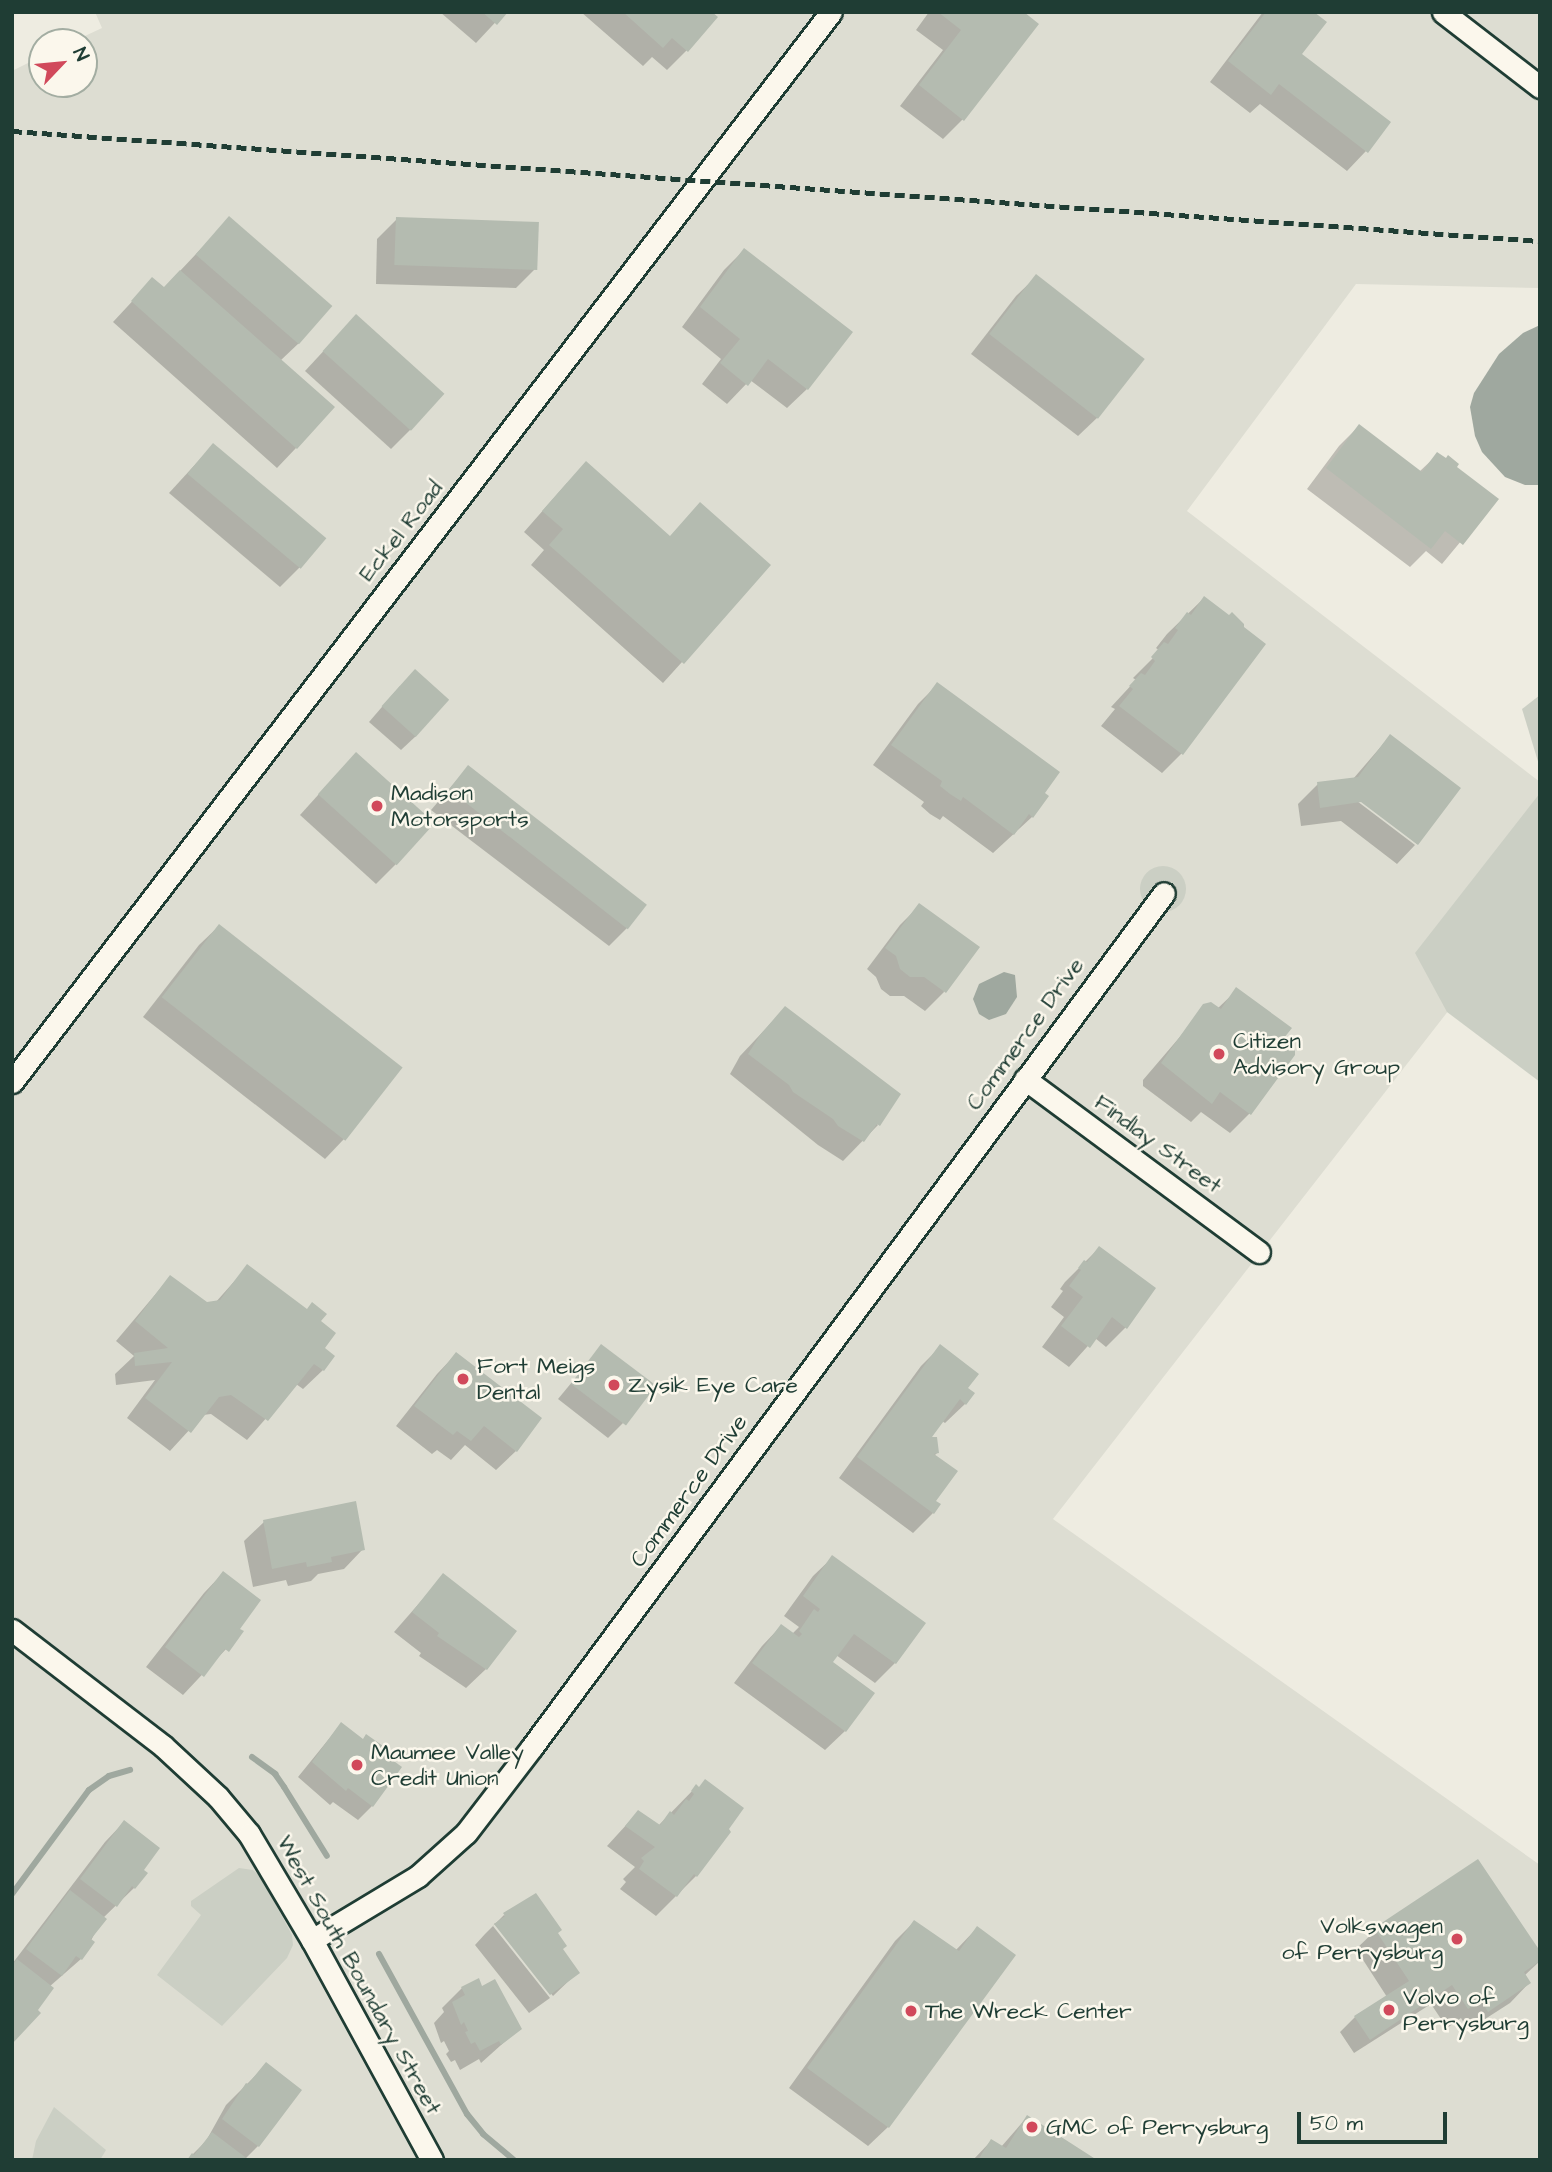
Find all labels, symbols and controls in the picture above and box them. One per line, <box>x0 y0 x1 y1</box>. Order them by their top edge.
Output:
north arrow <box>28 28 98 98</box>
text: N <box>66 43 95 66</box>
street label: Eckel Road <box>353 475 449 587</box>
place label: Madison Motorsports <box>391 779 529 833</box>
marker: Madison Motorsports <box>369 798 385 814</box>
street label: Commerce Drive <box>960 952 1090 1116</box>
place label: Citizen Advisory Group <box>1233 1027 1400 1081</box>
marker: Citizen Advisory Group <box>1211 1046 1227 1062</box>
street label: Findlay Street <box>1089 1089 1227 1199</box>
place label: Fort Meigs Dental <box>477 1352 595 1406</box>
marker: Fort Meigs Dental <box>455 1371 471 1387</box>
place label: Zysik Eye Care <box>628 1371 798 1399</box>
marker: Zysik Eye Care <box>606 1377 622 1393</box>
street label: Commerce Drive <box>624 1409 754 1573</box>
place label: Maumee Valley Credit Union <box>371 1738 524 1792</box>
marker: Maumee Valley Credit Union <box>349 1757 365 1773</box>
street label: West South Boundary Street <box>271 1831 447 2119</box>
place label: Volkswagen of Perrysburg <box>1281 1912 1443 1966</box>
marker: Volkswagen of Perrysburg <box>1449 1931 1465 1947</box>
place label: Volvo of Perrysburg <box>1403 1983 1529 2037</box>
place label: The Wreck Center <box>925 1997 1132 2025</box>
marker: Volvo of Perrysburg <box>1381 2002 1397 2018</box>
marker: The Wreck Center <box>903 2003 919 2019</box>
scale bar <box>1300 2098 1450 2142</box>
text: 50 m <box>1310 2109 1363 2138</box>
place label: GMC of Perrysburg <box>1046 2113 1268 2141</box>
marker: GMC of Perrysburg <box>1024 2119 1040 2135</box>

